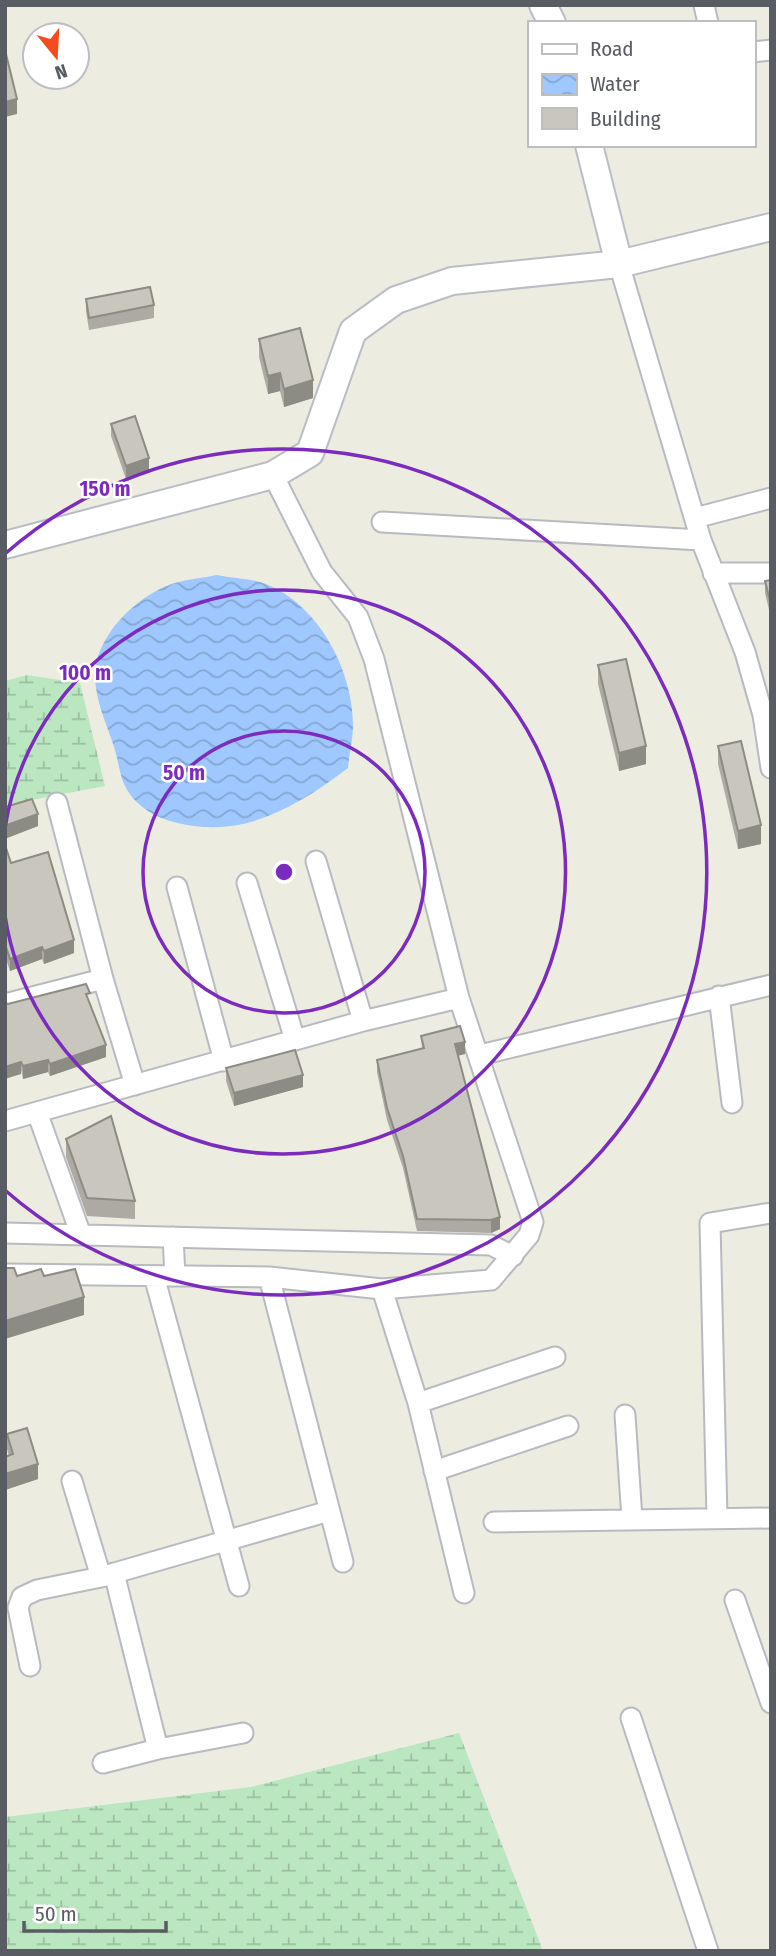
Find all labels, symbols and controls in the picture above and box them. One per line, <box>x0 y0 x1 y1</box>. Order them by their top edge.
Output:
north arrow <box>21 21 91 91</box>
legend <box>528 21 755 147</box>
text: Road <box>590 36 634 62</box>
text: N <box>52 59 70 84</box>
text: Water <box>590 71 640 97</box>
text: Building <box>590 106 661 132</box>
text: 150 m <box>79 476 131 502</box>
text: 100 m <box>59 660 111 686</box>
text: 50 m <box>163 760 205 786</box>
centre of rings <box>272 860 296 884</box>
scale bar <box>24 1890 166 1934</box>
text: 50 m <box>35 1901 77 1927</box>

